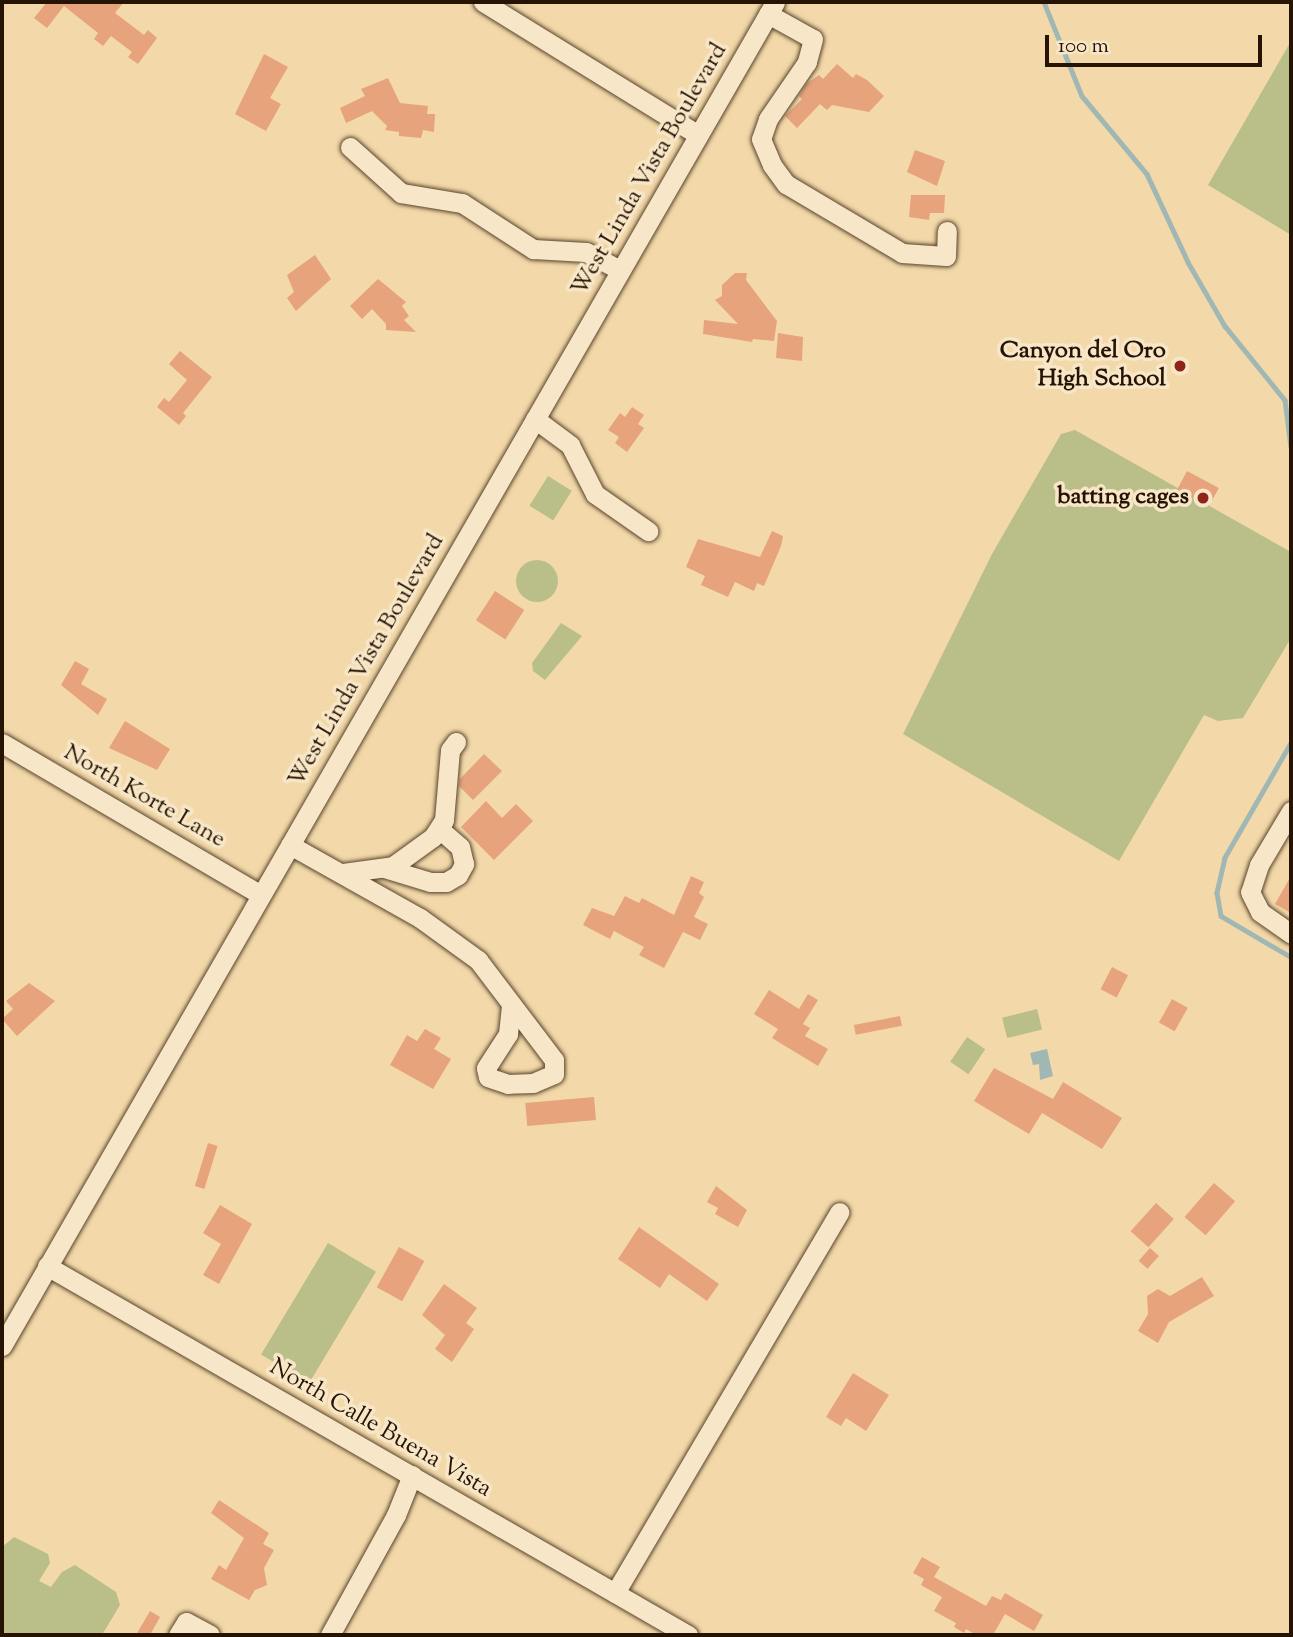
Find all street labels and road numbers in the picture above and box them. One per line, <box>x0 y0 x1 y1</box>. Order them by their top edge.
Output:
street label: West Linda Vista Boulevard <box>566 39 734 301</box>
street label: West Linda Vista Boulevard <box>283 530 451 792</box>
street label: North Korte Lane <box>58 739 230 855</box>
street label: North Calle Buena Vista <box>264 1354 496 1504</box>

